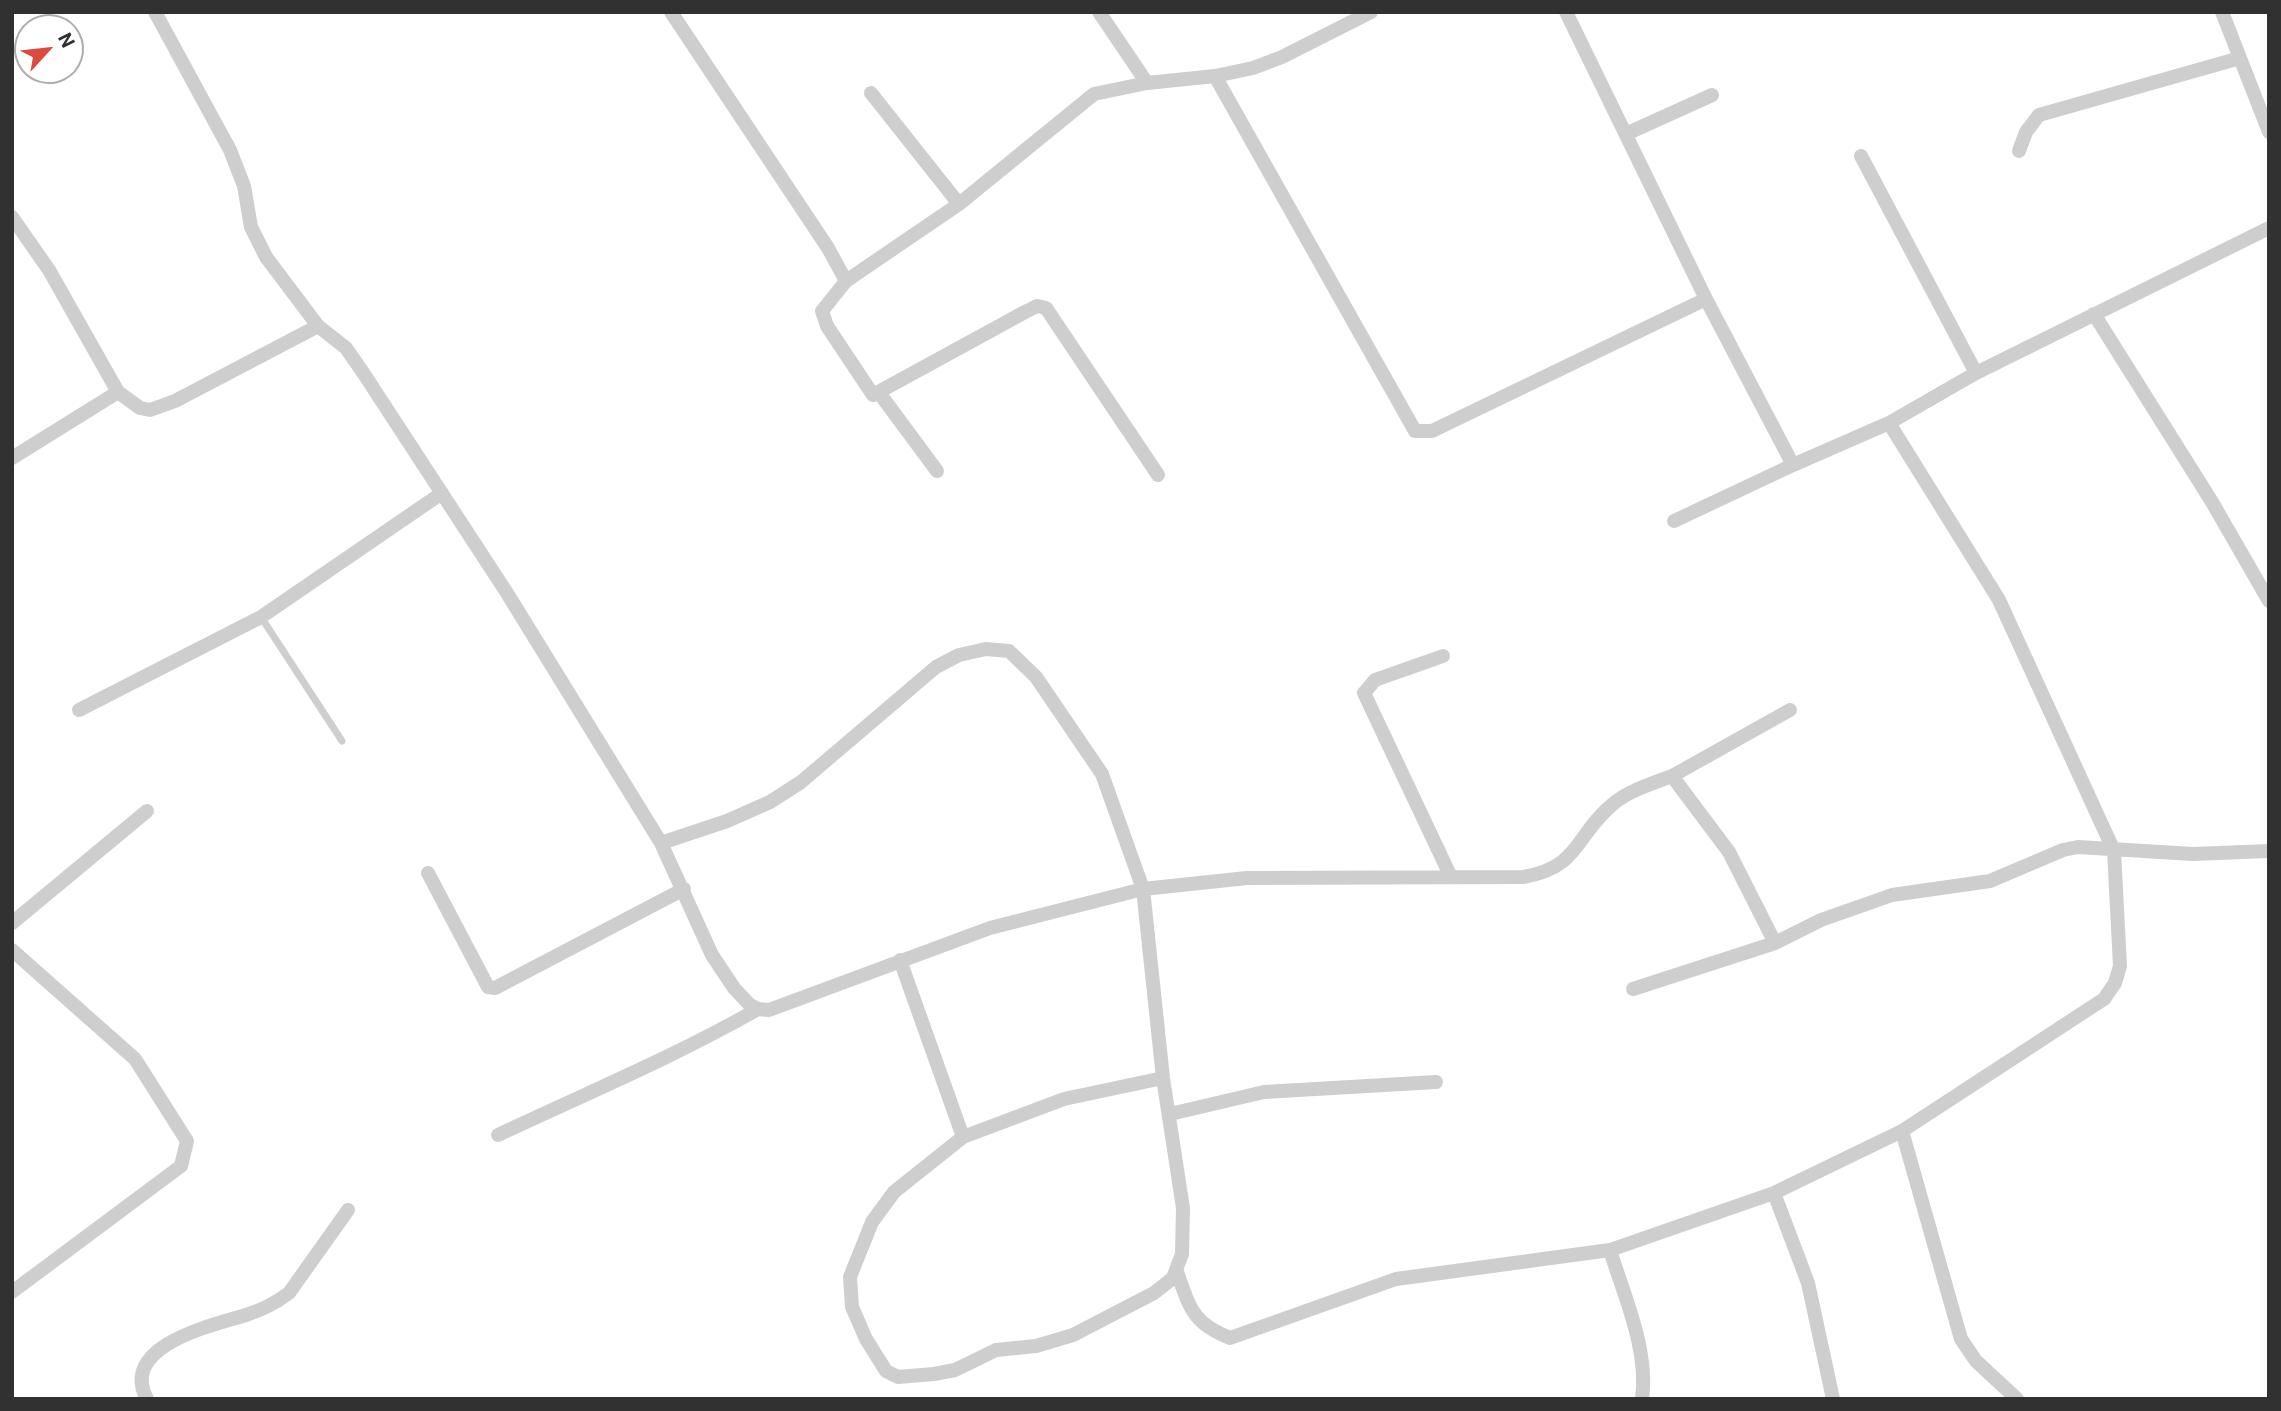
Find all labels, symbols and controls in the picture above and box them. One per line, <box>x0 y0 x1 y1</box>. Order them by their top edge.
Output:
north arrow <box>14 14 84 84</box>
text: N <box>53 29 80 51</box>

